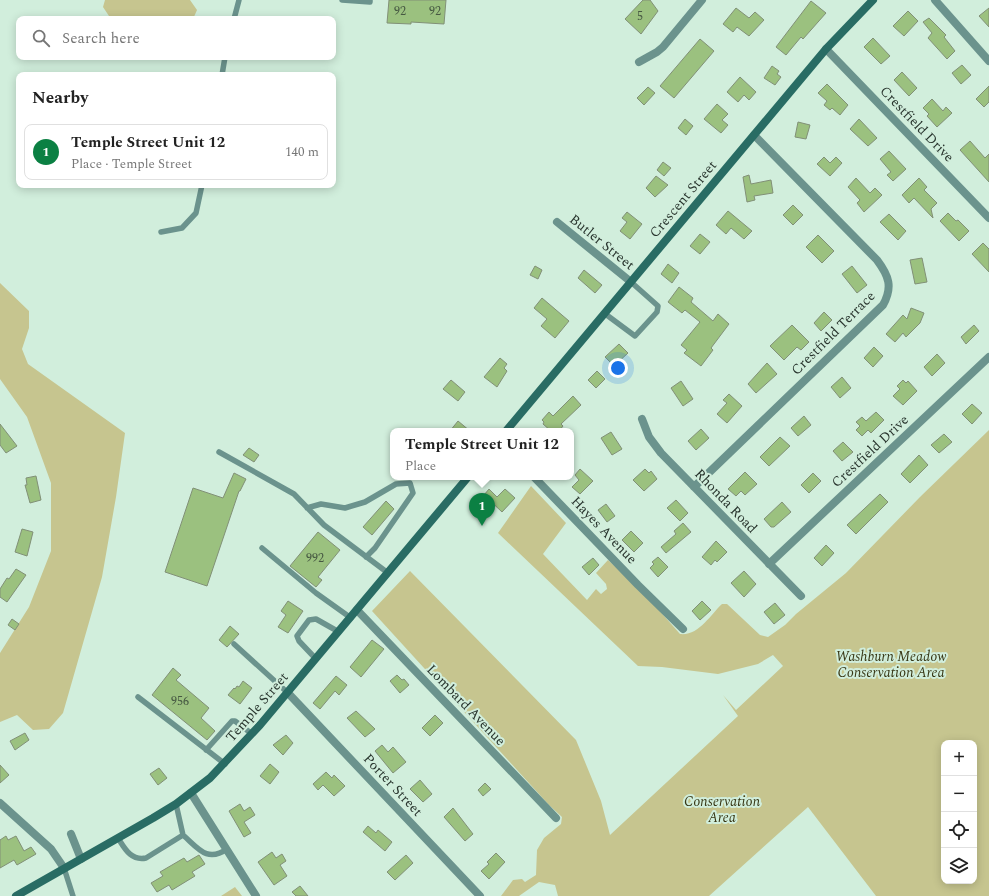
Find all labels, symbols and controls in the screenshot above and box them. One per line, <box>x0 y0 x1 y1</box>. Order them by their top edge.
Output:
house number: 92 <box>394 2 406 21</box>
house number: 92 <box>429 2 441 21</box>
house number: 5 <box>637 7 643 26</box>
search box <box>16 16 336 60</box>
icon: search <box>30 27 52 49</box>
text: Search here <box>62 27 140 50</box>
street label: Crestfield Drive <box>875 81 959 167</box>
text: Nearby <box>32 85 88 111</box>
text: Temple Street Unit 12 <box>71 131 225 154</box>
text: 1 <box>42 142 50 162</box>
text: 140 m <box>285 142 319 162</box>
text: Place · Temple Street <box>71 154 192 174</box>
street label: Crescent Street <box>644 156 722 242</box>
street label: Butler Street <box>565 209 639 275</box>
street label: Crestfield Terrace <box>786 286 880 380</box>
your location <box>608 358 628 378</box>
street label: Crestfield Drive <box>827 409 914 492</box>
popup <box>390 428 574 480</box>
text: Temple Street Unit 12 <box>405 433 559 456</box>
text: Place <box>405 456 436 476</box>
street label: Rhonda Road <box>690 464 762 538</box>
street label: Hayes Avenue <box>566 491 642 569</box>
pin: 1 <box>469 493 495 526</box>
house number: 992 <box>306 549 324 568</box>
park label: Washburn Meadow Conservation Area <box>836 646 947 683</box>
street label: Lombard Avenue <box>422 660 511 751</box>
street label: Temple Street <box>221 667 293 747</box>
house number: 956 <box>171 692 189 711</box>
map controls <box>941 740 977 884</box>
button: + <box>941 740 977 776</box>
street label: Porter Street <box>358 749 428 821</box>
button: − <box>941 776 977 812</box>
park label: Conservation Area <box>684 791 761 828</box>
button: locate <box>941 812 977 848</box>
button: layers <box>941 848 977 884</box>

